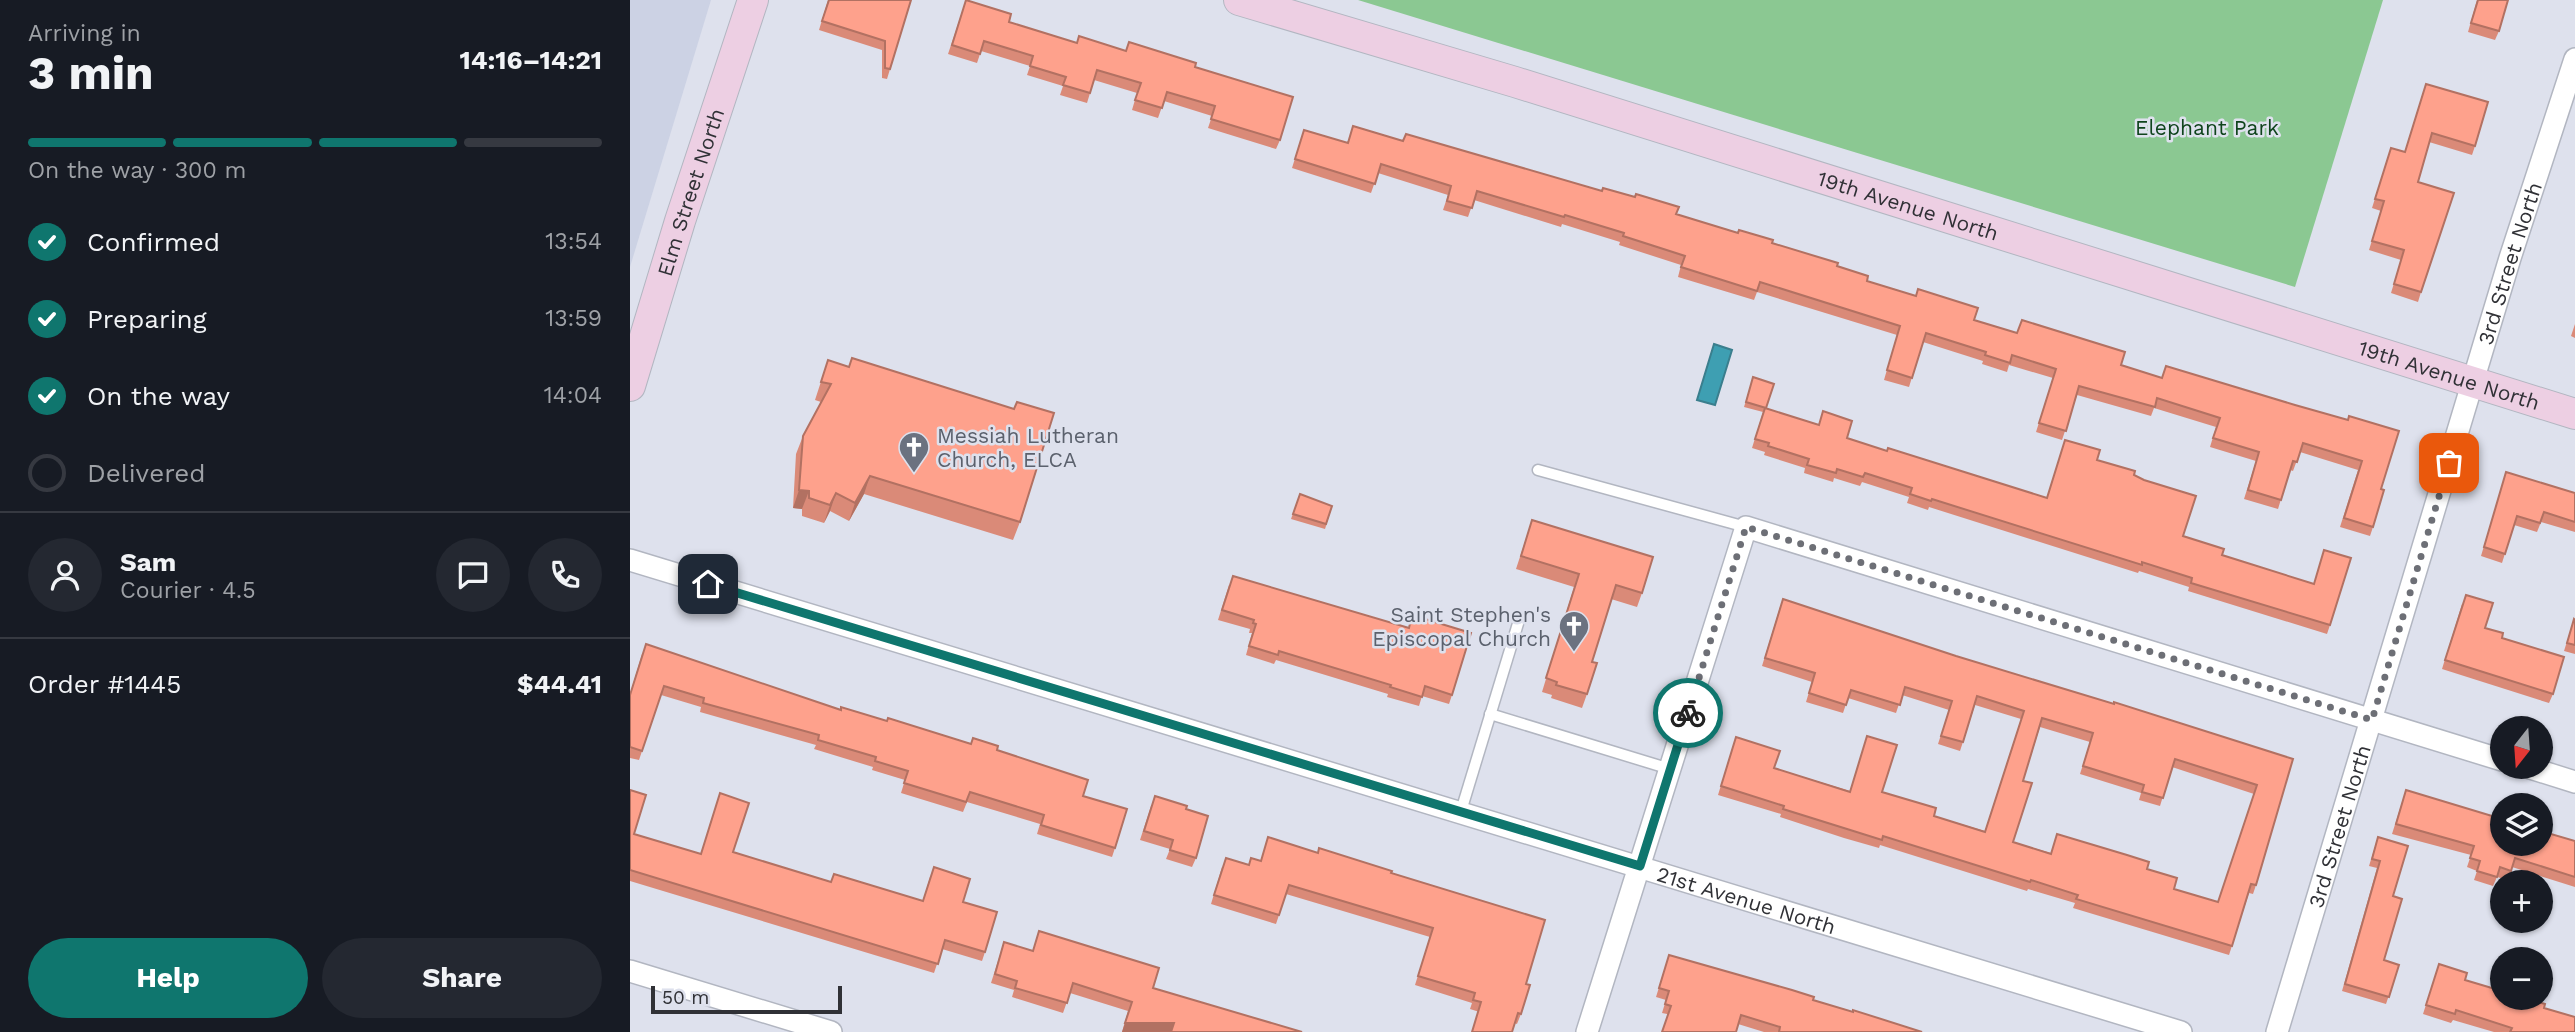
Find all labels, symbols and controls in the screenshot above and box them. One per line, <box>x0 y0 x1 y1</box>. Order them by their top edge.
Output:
text: Arriving in <box>28 20 141 47</box>
text: 14:16–14:21 <box>459 45 602 75</box>
text: 3 min <box>28 46 154 100</box>
street label: Elm Street North <box>652 105 729 279</box>
park label: Elephant Park <box>2135 115 2279 140</box>
text: On the way · 300 m <box>28 157 246 184</box>
street label: 19th Avenue North <box>1815 165 2002 245</box>
street label: 3rd Street North <box>2472 179 2546 348</box>
icon: check <box>28 223 66 261</box>
text: Confirmed <box>87 227 220 257</box>
text: 13:54 <box>545 228 602 255</box>
icon: check <box>28 300 66 338</box>
text: Preparing <box>87 304 207 334</box>
text: 13:59 <box>545 305 602 332</box>
street label: 19th Avenue North <box>2356 335 2543 415</box>
icon: check <box>28 377 66 415</box>
text: On the way <box>87 381 230 411</box>
text: 14:04 <box>544 382 602 409</box>
place label: Messiah Lutheran Church, ELCA <box>937 423 1119 472</box>
church icon: Messiah Lutheran Church, ELCA <box>897 430 931 474</box>
pin <box>2419 433 2479 493</box>
icon: bag <box>2430 444 2468 482</box>
text: Delivered <box>87 458 206 488</box>
button: person <box>28 538 102 612</box>
button: chat <box>436 538 510 612</box>
button: phone <box>528 538 602 612</box>
text: Sam <box>120 547 176 577</box>
pin <box>678 554 738 614</box>
icon: home <box>689 565 727 603</box>
text: Courier · 4.5 <box>120 577 256 604</box>
place label: Saint Stephen's Episcopal Church <box>1372 602 1551 651</box>
church icon: Saint Stephen's Episcopal Church <box>1557 609 1591 653</box>
text: Order #1445 <box>28 669 181 699</box>
text: $44.41 <box>517 669 602 699</box>
courier <box>1653 678 1723 748</box>
icon: bike <box>1669 694 1707 732</box>
north arrow <box>2490 716 2553 779</box>
map controls <box>2490 716 2553 1010</box>
street label: 3rd Street North <box>2303 742 2375 911</box>
button: layers <box>2490 793 2553 856</box>
street label: 21st Avenue North <box>1654 861 1839 939</box>
button: + <box>2490 870 2553 933</box>
button: Help <box>28 938 308 1018</box>
button: Share <box>322 938 602 1018</box>
button: − <box>2490 947 2553 1010</box>
scale bar <box>651 983 842 1015</box>
text: 50 m <box>662 986 709 1009</box>

